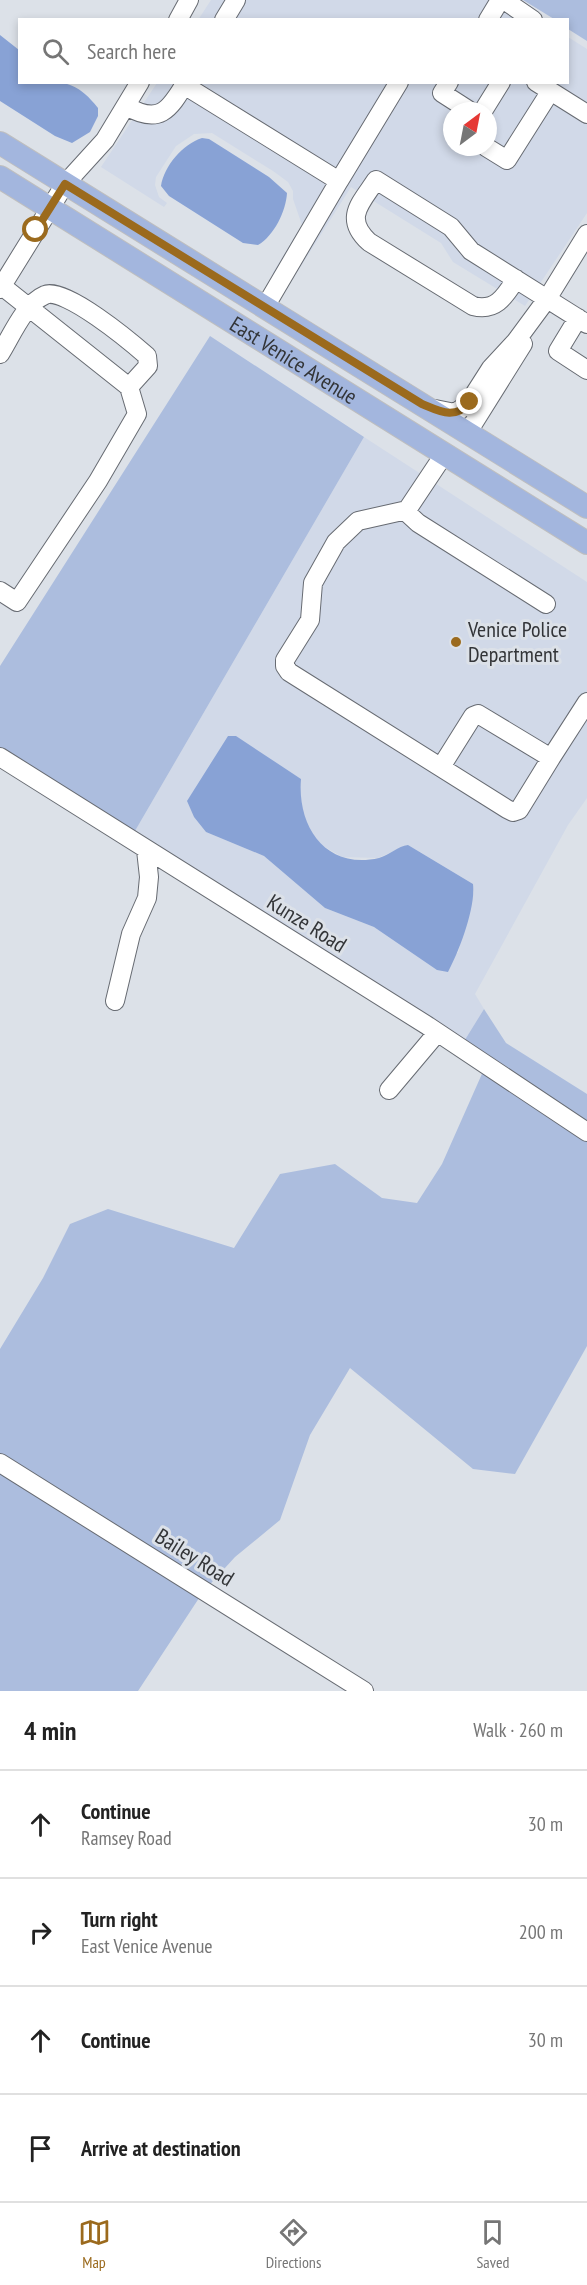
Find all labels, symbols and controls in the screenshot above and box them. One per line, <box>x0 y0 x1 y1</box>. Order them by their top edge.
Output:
search box <box>18 18 569 84</box>
icon: search <box>39 35 72 68</box>
text: Search here <box>87 37 176 65</box>
north arrow <box>443 102 497 156</box>
route start <box>22 216 48 242</box>
street label: East Venice Avenue <box>225 310 362 410</box>
route end <box>456 388 482 414</box>
place label: Venice Police Department <box>467 615 567 668</box>
marker: Venice Police Department <box>449 635 463 649</box>
street label: Kunze Road <box>262 888 352 958</box>
street label: Bailey Road <box>150 1522 240 1592</box>
text: 4 min <box>24 1714 77 1747</box>
text: Walk · 260 m <box>473 1717 563 1743</box>
text: Continue <box>81 1797 151 1825</box>
icon: ahead <box>24 1808 57 1841</box>
text: 30 m <box>528 1811 563 1837</box>
text: Ramsey Road <box>81 1825 172 1851</box>
text: Turn right <box>81 1905 158 1933</box>
icon: right <box>24 1916 57 1949</box>
text: 200 m <box>519 1919 563 1945</box>
text: East Venice Avenue <box>81 1933 213 1959</box>
icon: ahead <box>24 2024 57 2057</box>
text: Continue <box>81 2026 151 2054</box>
text: 30 m <box>528 2027 563 2053</box>
icon: arrive <box>24 2132 57 2165</box>
text: Arrive at destination <box>81 2134 241 2162</box>
tab: Map <box>78 2216 111 2272</box>
tab: Directions <box>266 2216 321 2272</box>
tab: Saved <box>476 2216 509 2272</box>

